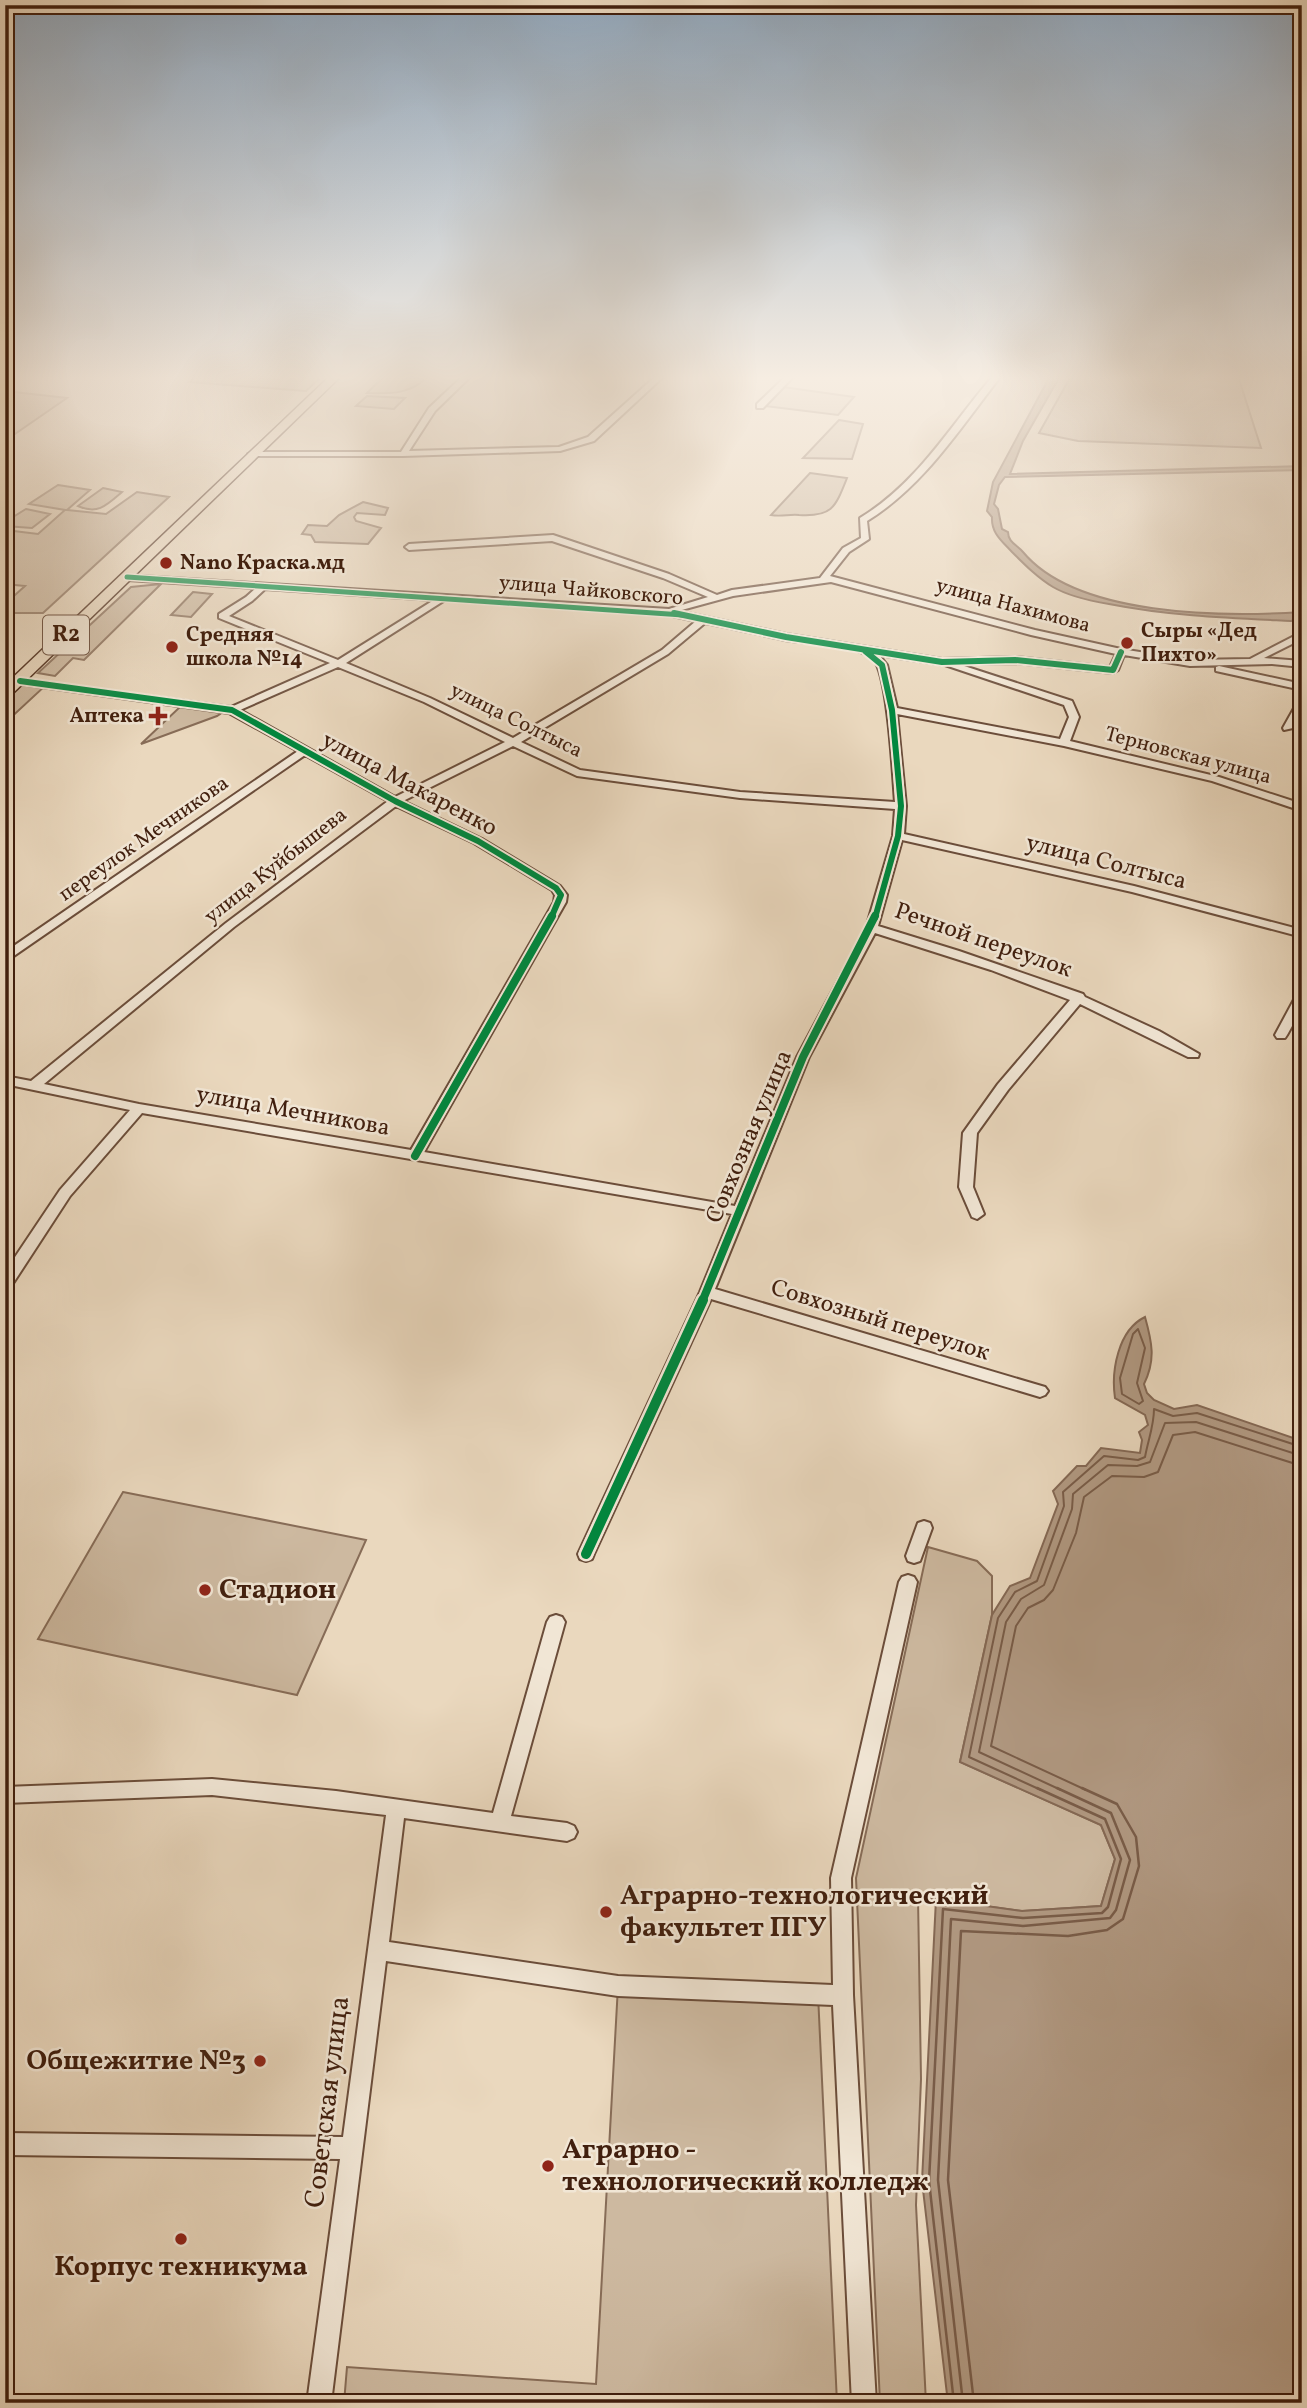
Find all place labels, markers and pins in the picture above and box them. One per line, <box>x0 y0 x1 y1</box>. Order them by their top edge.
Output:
place label: Nano Краска.мд <box>180 549 345 578</box>
marker: Nano Краска.мд <box>158 555 174 571</box>
place label: Сыры «Дед Пихто» <box>1141 617 1257 670</box>
place label: Средняя школа №14 <box>186 621 303 674</box>
marker: Сыры «Дед Пихто» <box>1119 635 1135 651</box>
marker: Средняя школа №14 <box>164 639 180 655</box>
place label: Аптека <box>69 702 144 731</box>
marker: Аптека <box>150 708 166 724</box>
place label: Стадион <box>219 1571 336 1610</box>
marker: Стадион <box>197 1582 213 1598</box>
place label: Аграрно-технологический факультет ПГУ <box>620 1877 989 1948</box>
marker: Аграрно-технологический факультет ПГУ <box>598 1904 614 1920</box>
place label: Общежитие №3 <box>26 2042 246 2081</box>
marker: Общежитие №3 <box>252 2053 268 2069</box>
place label: Аграрно - технологический колледж <box>562 2131 929 2202</box>
marker: Аграрно - технологический колледж <box>540 2158 556 2174</box>
marker: Корпус техникума <box>173 2231 189 2247</box>
place label: Корпус техникума <box>54 2248 308 2287</box>

